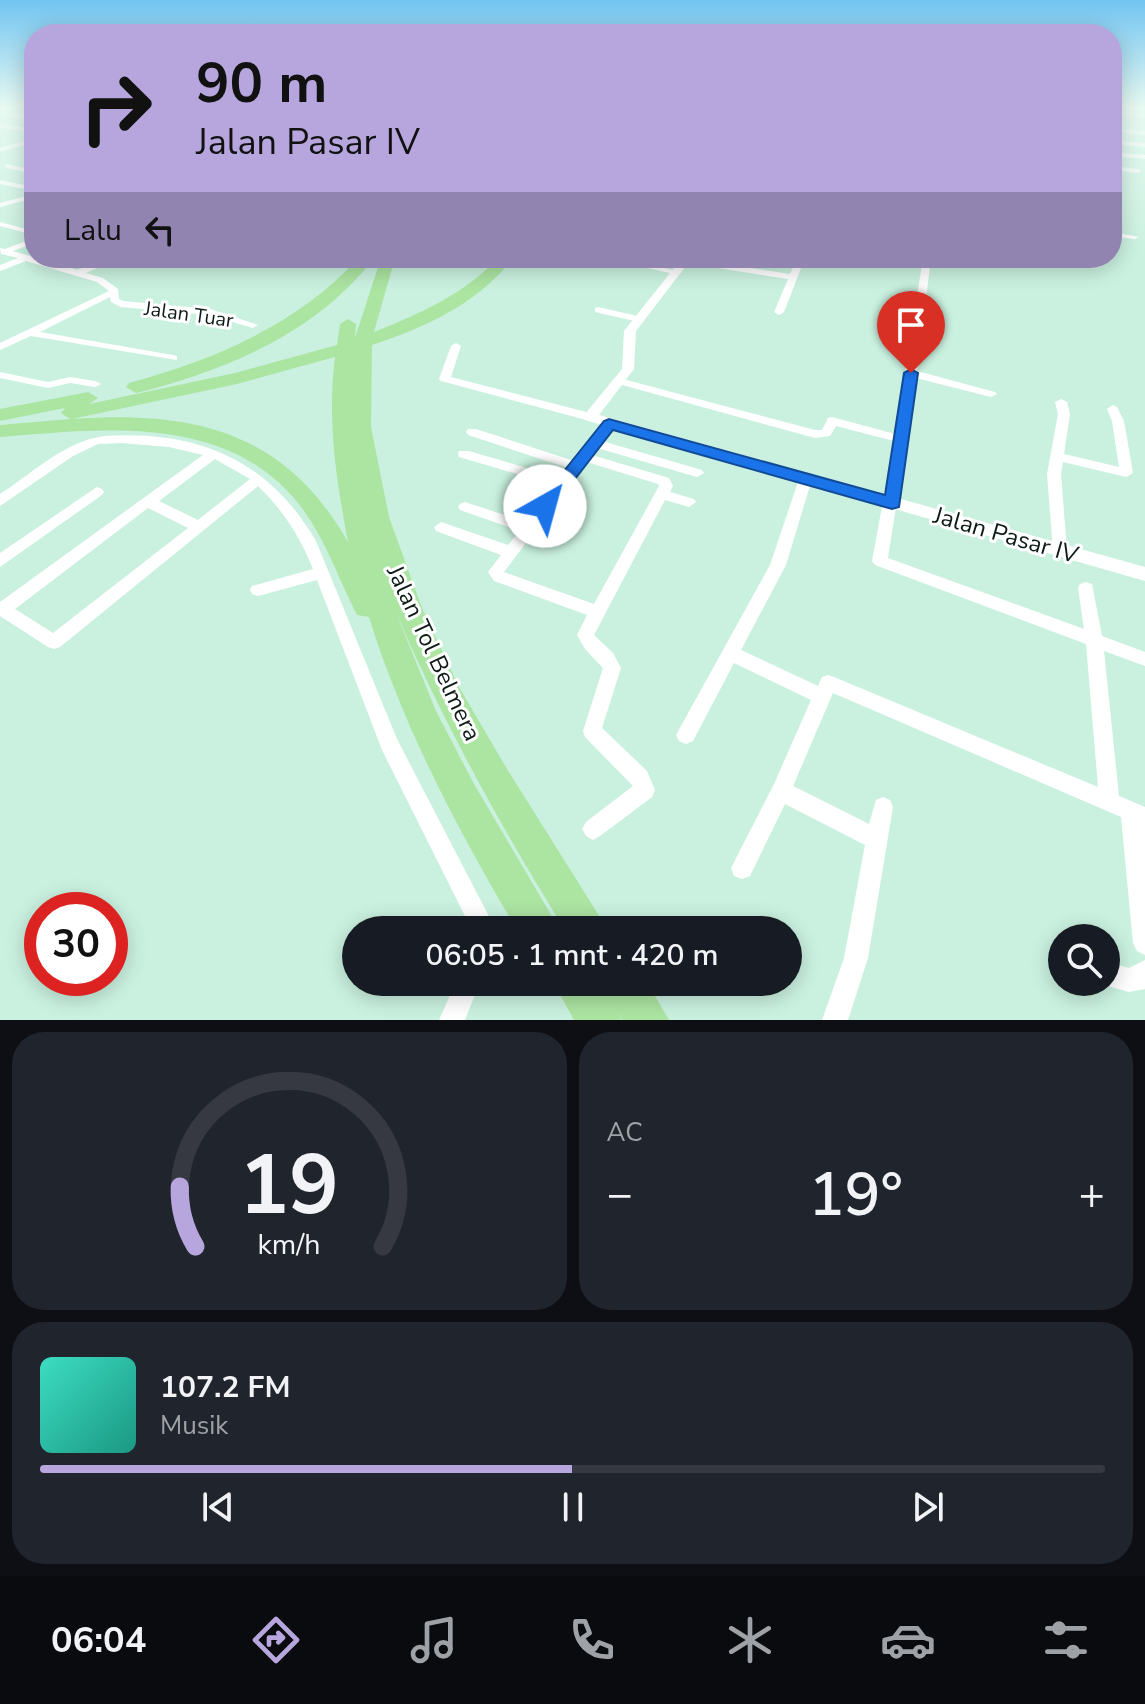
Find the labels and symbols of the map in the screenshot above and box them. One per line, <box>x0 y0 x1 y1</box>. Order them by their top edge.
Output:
pin <box>877 291 945 373</box>
street label: Jalan Tuar <box>142 295 235 334</box>
position arrow <box>503 464 587 548</box>
street label: Jalan Pasar IV <box>929 499 1083 571</box>
street label: Jalan Tol Belmera <box>379 559 489 746</box>
speed limit sign: 30 <box>24 892 128 996</box>

